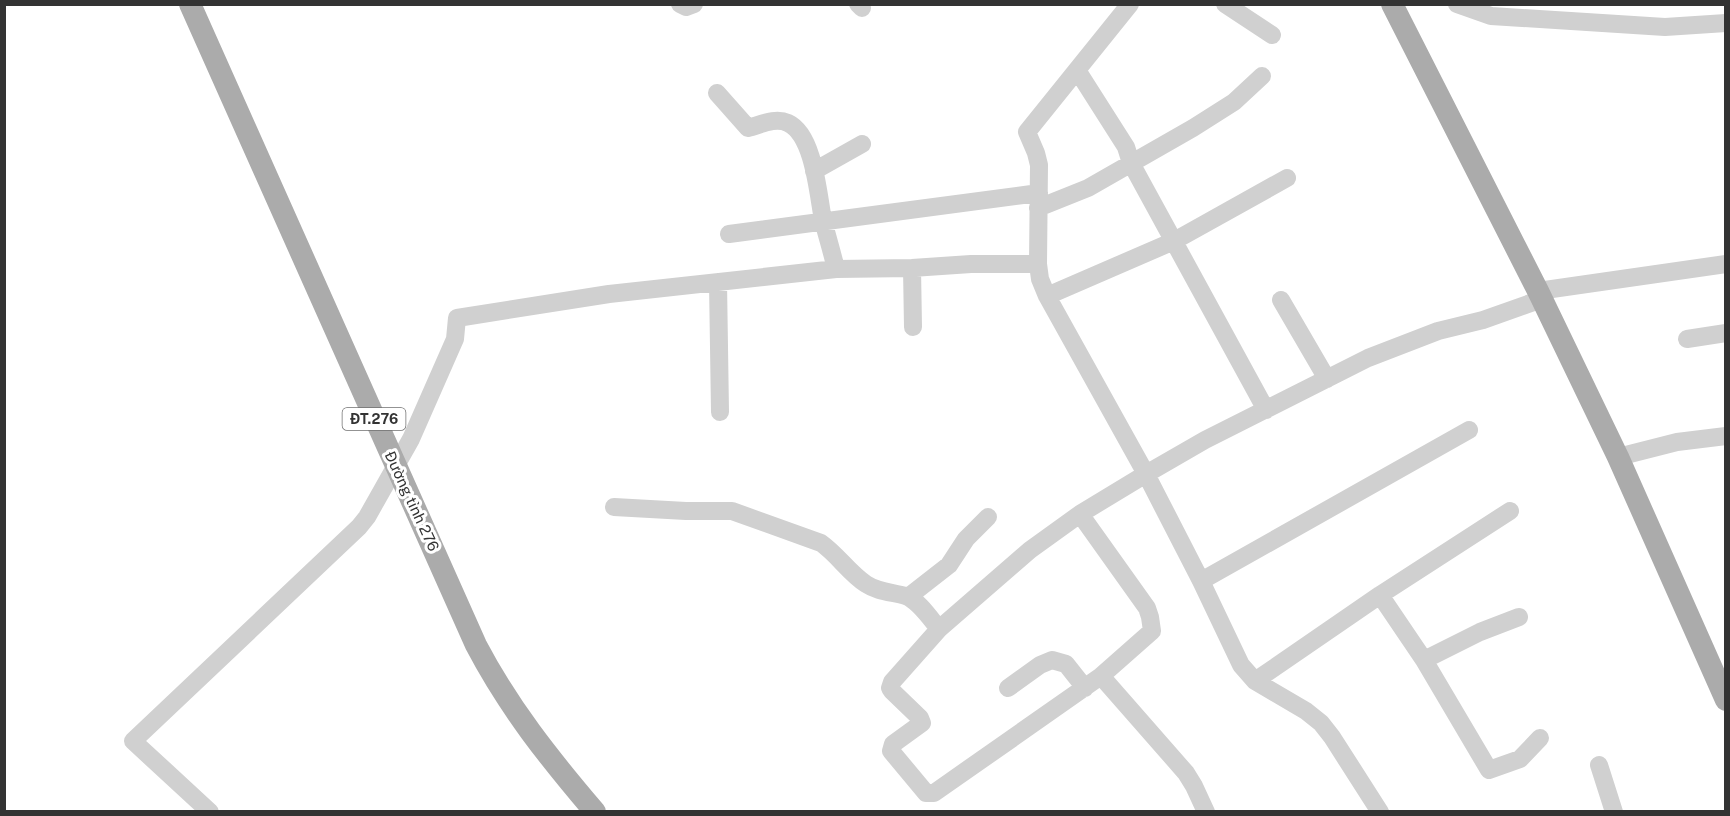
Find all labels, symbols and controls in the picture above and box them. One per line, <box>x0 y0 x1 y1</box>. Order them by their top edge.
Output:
road number: ĐT.276 <box>342 408 406 430</box>
street label: Đường tỉnh 276 <box>381 448 443 554</box>

